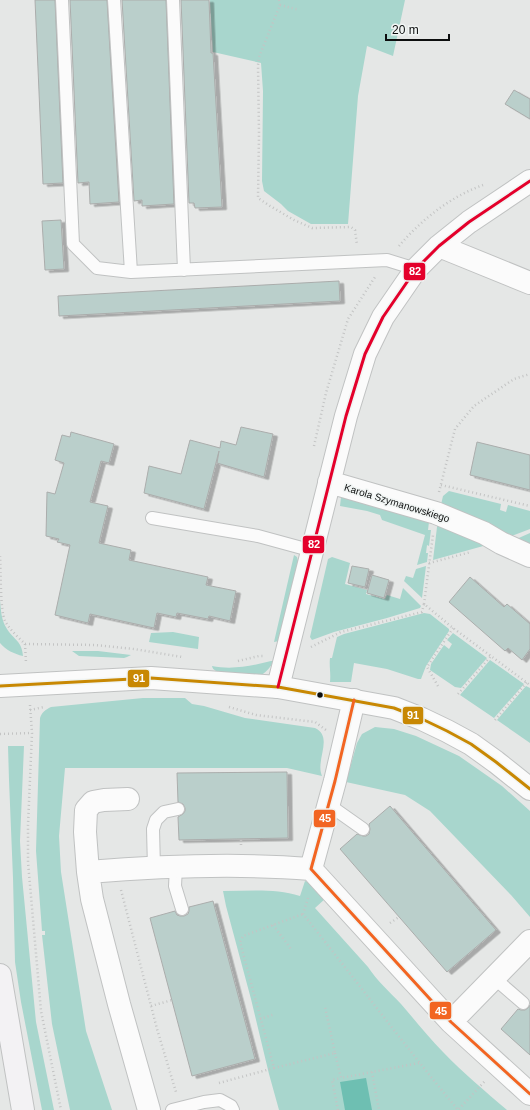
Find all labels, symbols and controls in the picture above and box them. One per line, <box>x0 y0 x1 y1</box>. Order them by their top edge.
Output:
scale bar <box>386 16 449 42</box>
text: 20 m <box>392 23 419 37</box>
line badge: 82 <box>403 262 426 281</box>
text: 82 <box>409 265 421 277</box>
street label: Karola Szymanowskiego <box>343 482 451 524</box>
line badge: 82 <box>302 535 325 554</box>
text: 82 <box>308 538 320 550</box>
line badge: 91 <box>127 669 150 688</box>
text: 91 <box>133 672 145 684</box>
unlabelled marker <box>315 690 325 700</box>
line badge: 91 <box>402 706 424 725</box>
text: 91 <box>407 709 419 721</box>
line badge: 45 <box>313 809 336 828</box>
text: 45 <box>319 812 331 824</box>
line badge: 45 <box>429 1001 452 1020</box>
text: 45 <box>435 1005 447 1017</box>

